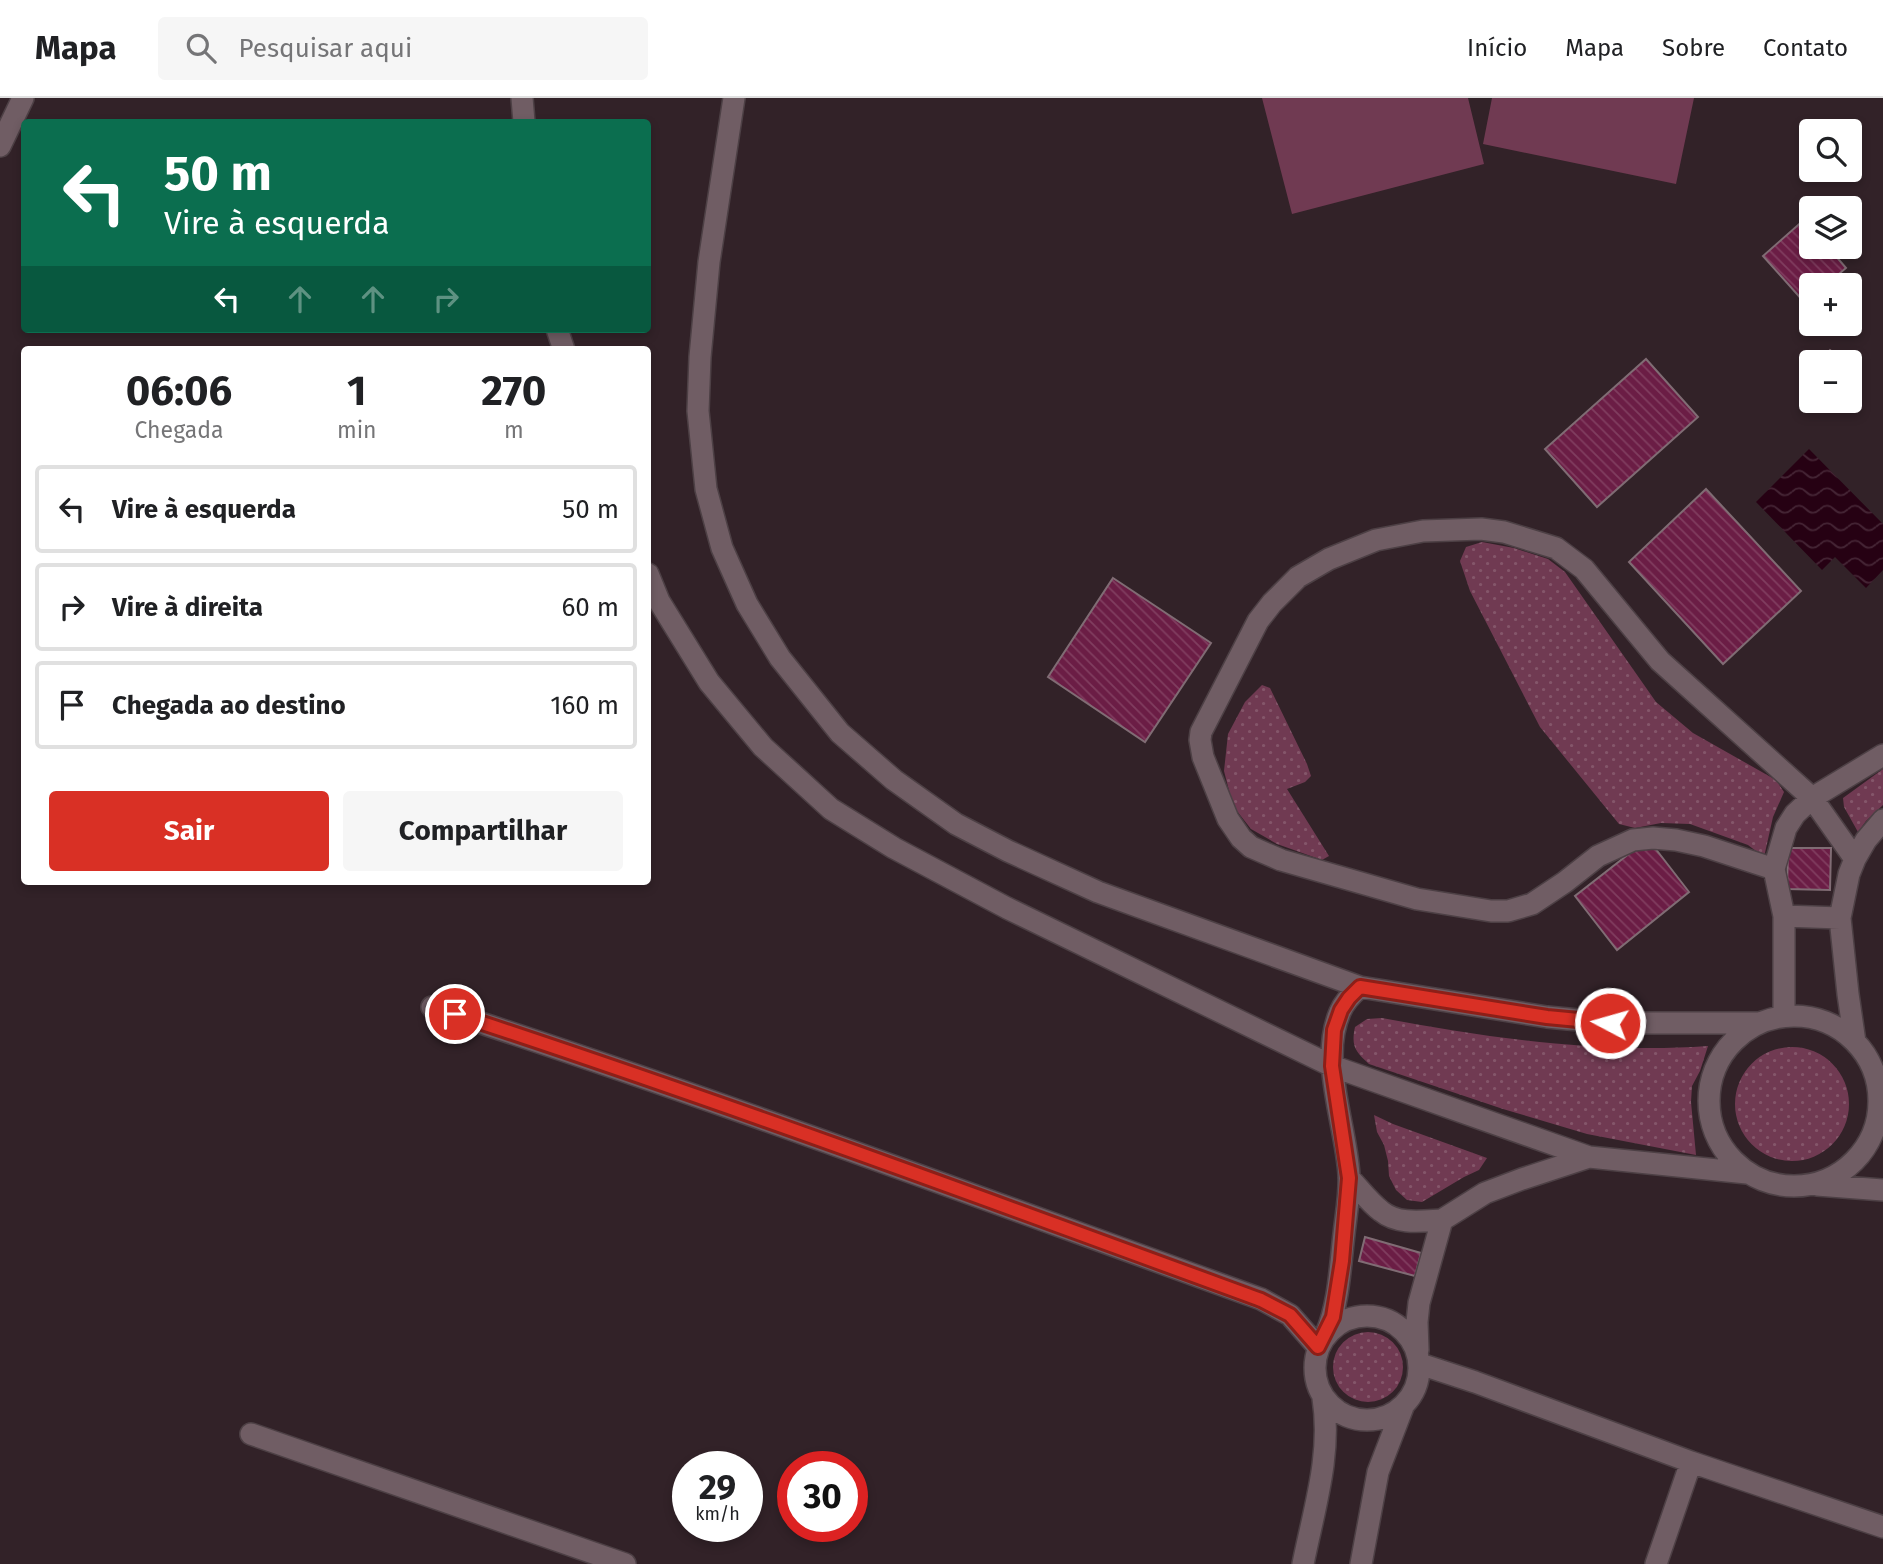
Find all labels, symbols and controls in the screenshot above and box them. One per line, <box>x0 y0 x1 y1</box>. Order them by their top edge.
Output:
search box <box>158 17 648 80</box>
text: Mapa <box>35 28 116 68</box>
icon: search <box>182 29 220 67</box>
text: Pesquisar aqui <box>238 33 412 64</box>
text: Início <box>1467 34 1527 62</box>
text: Mapa <box>1565 34 1624 62</box>
text: Sobre <box>1662 34 1725 62</box>
text: Contato <box>1763 34 1848 62</box>
map controls <box>1799 119 1862 413</box>
button: search <box>1799 119 1862 182</box>
text: 50 m <box>164 144 272 203</box>
icon: left <box>49 147 140 238</box>
button: layers <box>1799 196 1862 259</box>
text: Vire à esquerda <box>164 204 390 242</box>
button: + <box>1799 273 1862 336</box>
icon: left <box>208 280 246 318</box>
icon: ahead <box>281 280 319 318</box>
icon: ahead <box>354 280 392 318</box>
icon: right <box>427 280 465 318</box>
button: − <box>1799 350 1862 413</box>
text: 06:06 <box>126 366 232 416</box>
text: 1 <box>347 366 367 416</box>
text: 270 <box>481 366 546 416</box>
text: Chegada <box>134 416 223 444</box>
text: min <box>337 416 377 444</box>
text: m <box>504 416 524 444</box>
icon: left <box>53 490 91 528</box>
text: Vire à esquerda <box>112 494 296 525</box>
text: 50 m <box>562 494 619 525</box>
icon: right <box>53 588 91 626</box>
text: Vire à direita <box>112 592 263 623</box>
text: 60 m <box>561 592 619 623</box>
icon: arrive <box>53 686 91 724</box>
text: Chegada ao destino <box>112 690 346 721</box>
text: 160 m <box>550 690 619 721</box>
button: Sair <box>49 791 329 871</box>
button: Compartilhar <box>343 791 623 871</box>
pin <box>425 984 485 1044</box>
position arrow <box>1573 986 1647 1060</box>
icon: arrive <box>436 995 474 1033</box>
speed limit sign: 30 <box>777 1451 868 1542</box>
text: 29 <box>699 1466 736 1508</box>
text: km/h <box>695 1503 740 1525</box>

